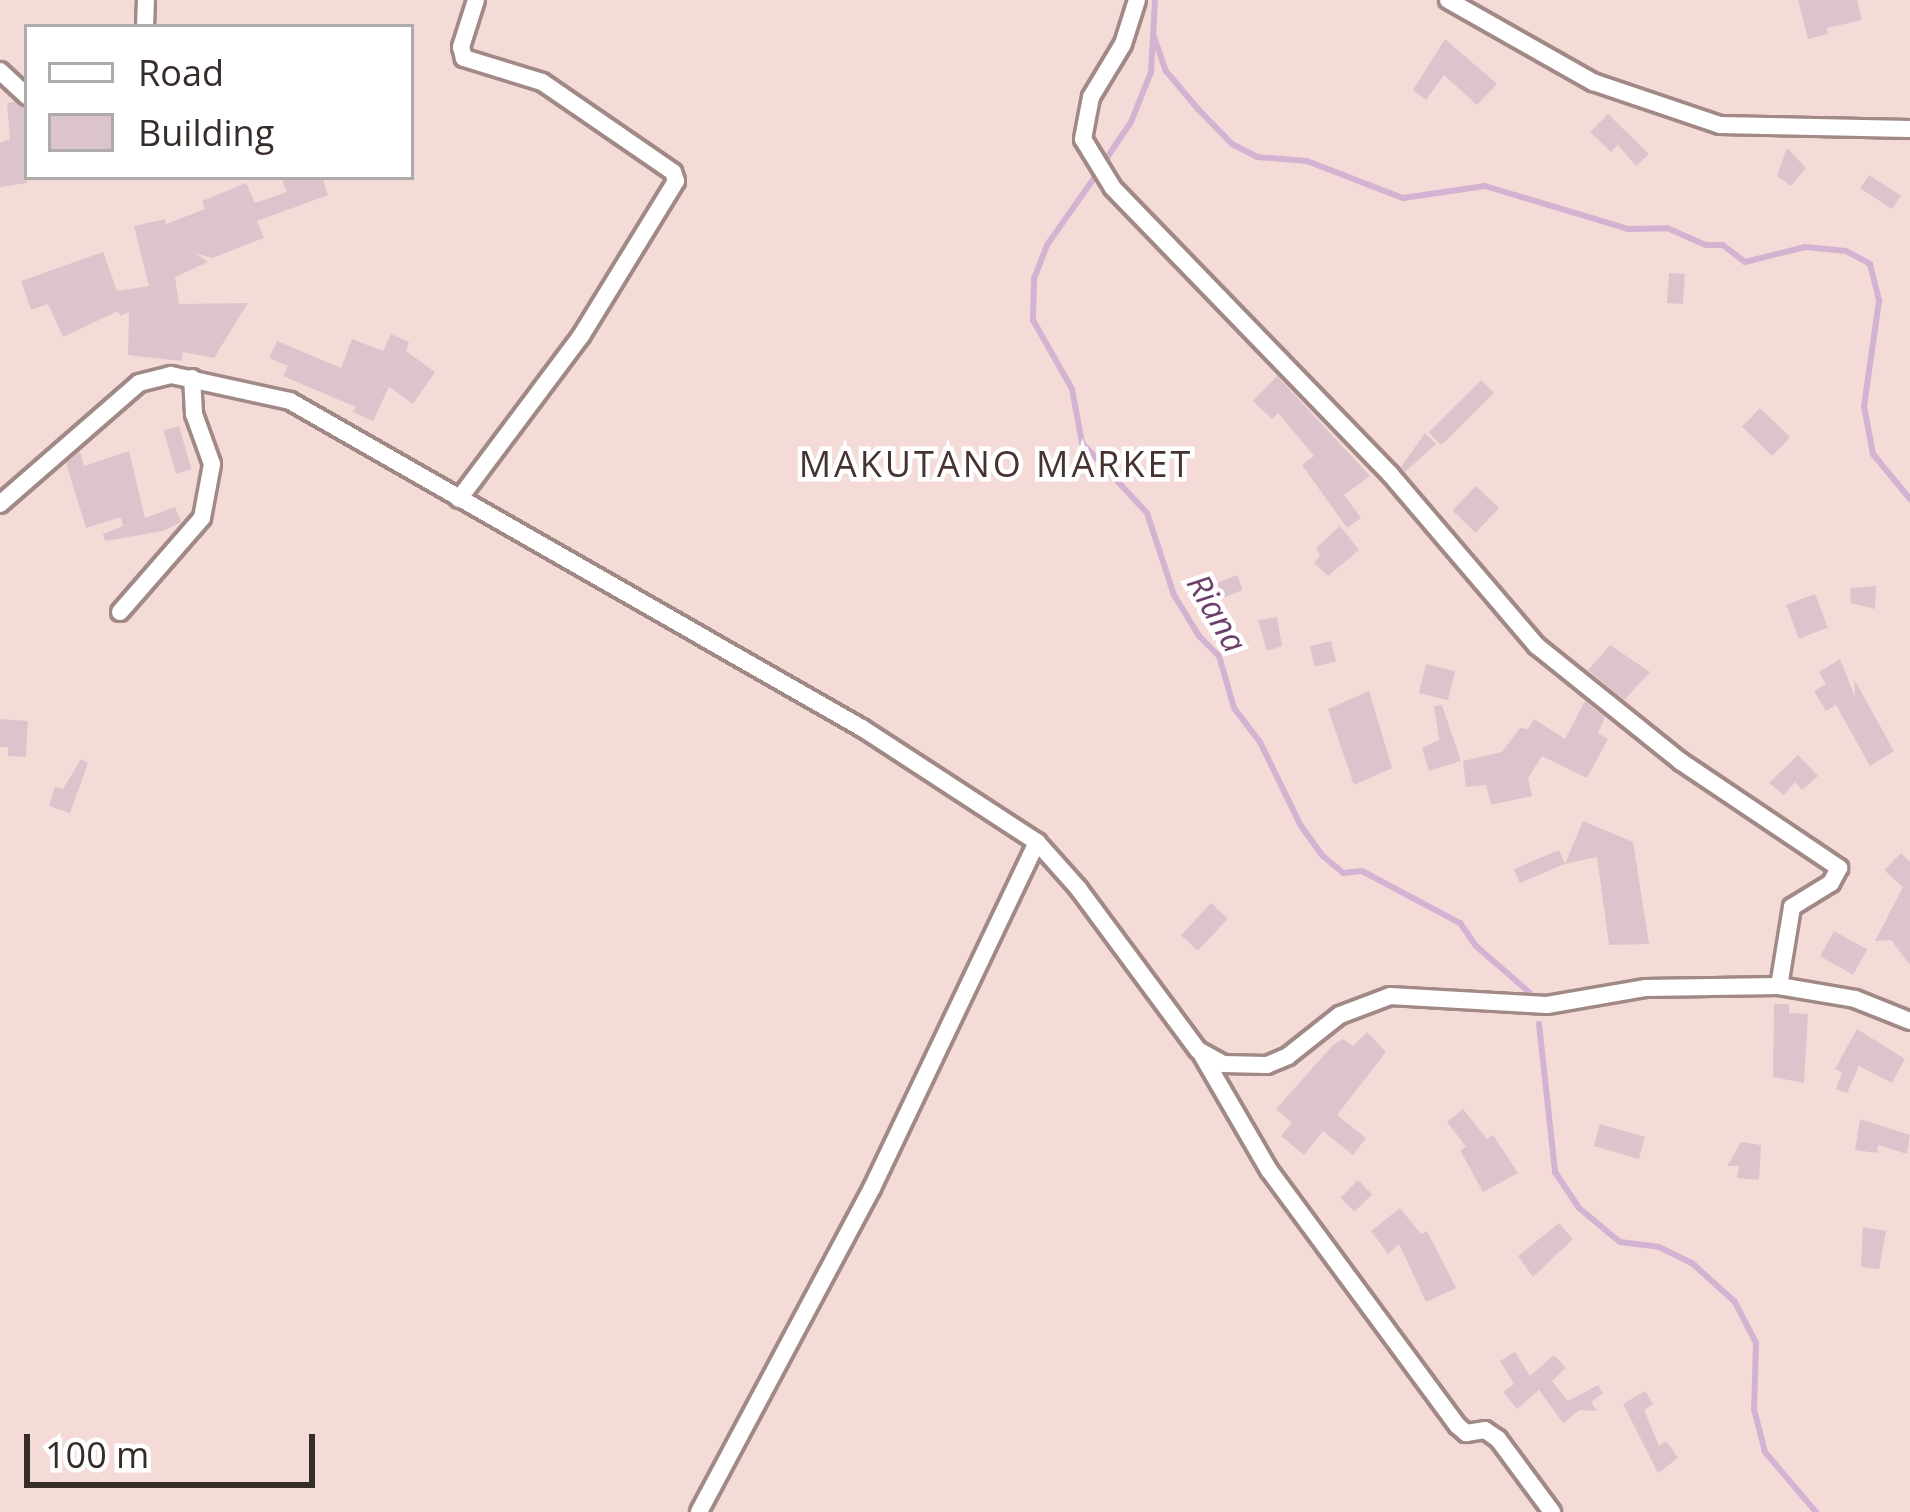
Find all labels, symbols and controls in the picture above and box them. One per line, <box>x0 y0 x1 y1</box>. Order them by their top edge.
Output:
legend <box>24 24 414 180</box>
text: Road <box>138 48 224 97</box>
text: Building <box>138 108 274 157</box>
district label: MAKUTANO MARKET <box>799 442 1193 486</box>
water label: Riana <box>1179 567 1255 659</box>
scale bar <box>30 1410 321 1484</box>
text: 100 m <box>45 1430 149 1479</box>

